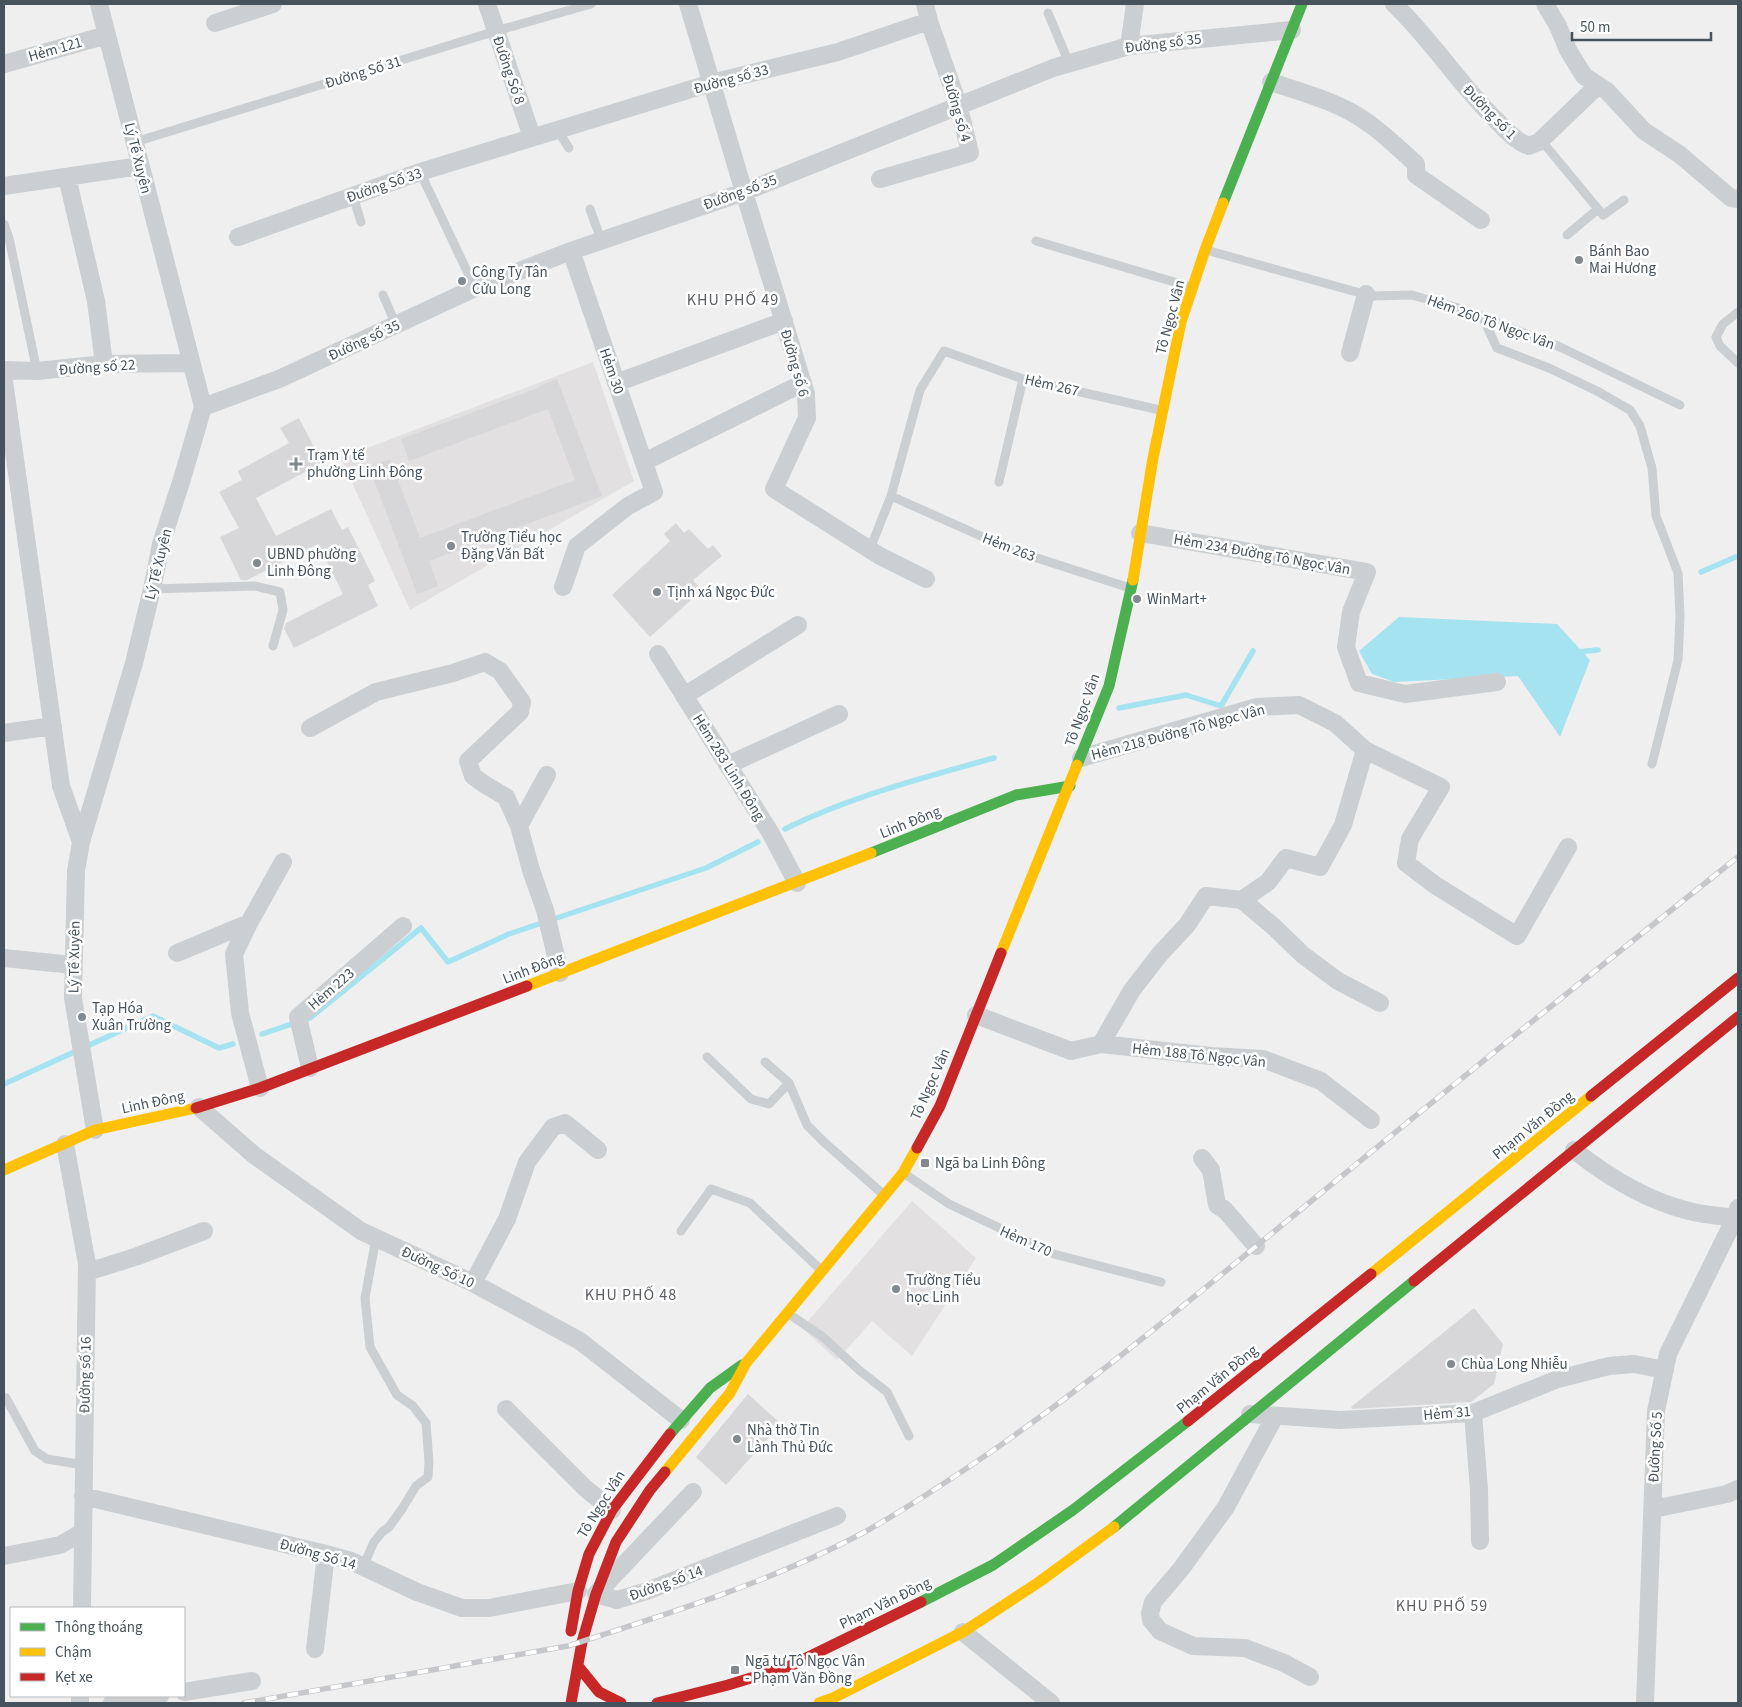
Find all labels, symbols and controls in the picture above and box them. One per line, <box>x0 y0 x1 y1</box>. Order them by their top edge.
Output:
scale bar <box>1572 10 1711 42</box>
text: 50 m <box>1580 17 1610 38</box>
street label: Đường số 35 <box>1124 28 1203 59</box>
street label: Hẻm 121 <box>26 32 84 67</box>
street label: Đường Só 8 <box>487 33 530 107</box>
street label: Đường Số 31 <box>322 51 404 94</box>
street label: Đường số 33 <box>691 59 771 100</box>
street label: Đường số 4 <box>937 72 976 145</box>
street label: Đường số 1 <box>1458 80 1521 145</box>
street label: Lý Tế Xuyên <box>119 120 156 196</box>
street label: Đường Số 33 <box>344 163 425 208</box>
street label: Đường số 35 <box>700 169 780 215</box>
place label: Bánh Bao Mai Hương <box>1589 241 1656 279</box>
marker: Bánh Bao Mai Hương <box>1573 254 1585 266</box>
place label: Công Ty Tân Cửu Long <box>472 262 548 300</box>
marker: Công Ty Tân Cửu Long <box>456 275 468 287</box>
street label: Tô Ngọc Vân <box>1150 278 1191 357</box>
district label: KHU PHỐ 49 <box>687 289 779 311</box>
street label: Hẻm 260 Tô Ngọc Vân <box>1424 290 1558 355</box>
street label: Đường số 35 <box>325 315 403 366</box>
street label: Đường số 6 <box>775 327 814 399</box>
street label: Hẻm 30 <box>594 345 629 397</box>
street label: Đường số 22 <box>58 354 136 381</box>
street label: Hẻm 267 <box>1023 369 1081 402</box>
place label: Trạm Y tế phường Linh Đông <box>307 445 423 483</box>
marker: Trạm Y tế phường Linh Đông <box>289 457 303 471</box>
street label: Lý Tế Xuyên <box>140 526 177 602</box>
place label: Trường Tiểu học Đặng Văn Bất <box>461 527 562 565</box>
street label: Hẻm 263 <box>979 528 1038 567</box>
street label: Hẻm 234 Đường Tô Ngọc Vân <box>1172 529 1352 580</box>
marker: Trường Tiểu học Đặng Văn Bất <box>445 540 457 552</box>
place label: UBND phường Linh Đông <box>267 544 356 582</box>
marker: UBND phường Linh Đông <box>251 557 263 569</box>
place label: Tịnh xá Ngọc Đức <box>667 582 775 603</box>
marker: Tịnh xá Ngọc Đức <box>651 586 663 598</box>
place label: WinMart+ <box>1147 589 1207 610</box>
marker: WinMart+ <box>1131 593 1143 605</box>
street label: Tô Ngọc Vân <box>1060 671 1105 750</box>
street label: Hẻm 218 Đường Tô Ngọc Vân <box>1089 699 1267 766</box>
street label: Hẻm 283 Linh Đông <box>687 710 770 825</box>
street label: Linh Đông <box>877 801 944 844</box>
street label: Lý Tế Xuyên <box>63 921 86 993</box>
street label: Linh Đông <box>500 947 567 990</box>
street label: Hẻm 223 <box>304 963 359 1015</box>
place label: Tạp Hóa Xuân Trường <box>92 998 172 1036</box>
marker: Tạp Hóa Xuân Trường <box>76 1011 88 1023</box>
street label: Hẻm 188 Tô Ngọc Vân <box>1131 1038 1267 1073</box>
street label: Tô Ngọc Vân <box>905 1045 956 1123</box>
street label: Linh Đông <box>120 1085 187 1119</box>
street label: Phạm Văn Đồng <box>1488 1086 1579 1165</box>
place label: Ngã ba Linh Đông <box>935 1153 1045 1174</box>
marker: Ngã ba Linh Đông <box>919 1157 931 1169</box>
street label: Hẻm 170 <box>996 1221 1055 1262</box>
street label: Đường Số 10 <box>398 1241 478 1294</box>
place label: Trường Tiểu học Linh <box>906 1270 981 1308</box>
marker: Trường Tiểu học Linh <box>890 1283 902 1295</box>
district label: KHU PHỐ 48 <box>585 1284 677 1306</box>
street label: Đường số 16 <box>74 1336 97 1414</box>
street label: Phạm Văn Đồng <box>1172 1340 1263 1419</box>
place label: Chùa Long Nhiễu <box>1461 1354 1568 1375</box>
marker: Chùa Long Nhiễu <box>1445 1358 1457 1370</box>
street label: Hẻm 31 <box>1422 1401 1472 1426</box>
street label: Đường Số 5 <box>1643 1411 1668 1483</box>
place label: Nhà thờ Tin Lành Thủ Đức <box>747 1420 833 1458</box>
marker: Nhà thờ Tin Lành Thủ Đức <box>731 1433 743 1445</box>
street label: Tô Ngọc Vân <box>572 1466 631 1542</box>
street label: Đường Số 14 <box>277 1534 359 1576</box>
street label: Đường số 14 <box>626 1560 706 1606</box>
street label: Phạm Văn Đồng <box>836 1572 935 1635</box>
district label: KHU PHỐ 59 <box>1396 1595 1488 1617</box>
legend <box>10 1607 185 1697</box>
text: Thông thoáng <box>55 1617 143 1638</box>
text: Chậm <box>55 1642 92 1663</box>
place label: Ngã tư Tô Ngọc Vân - Phạm Văn Đồng <box>745 1651 865 1689</box>
marker: Ngã tư Tô Ngọc Vân - Phạm Văn Đồng <box>729 1664 741 1676</box>
text: Kẹt xe <box>55 1667 93 1688</box>

